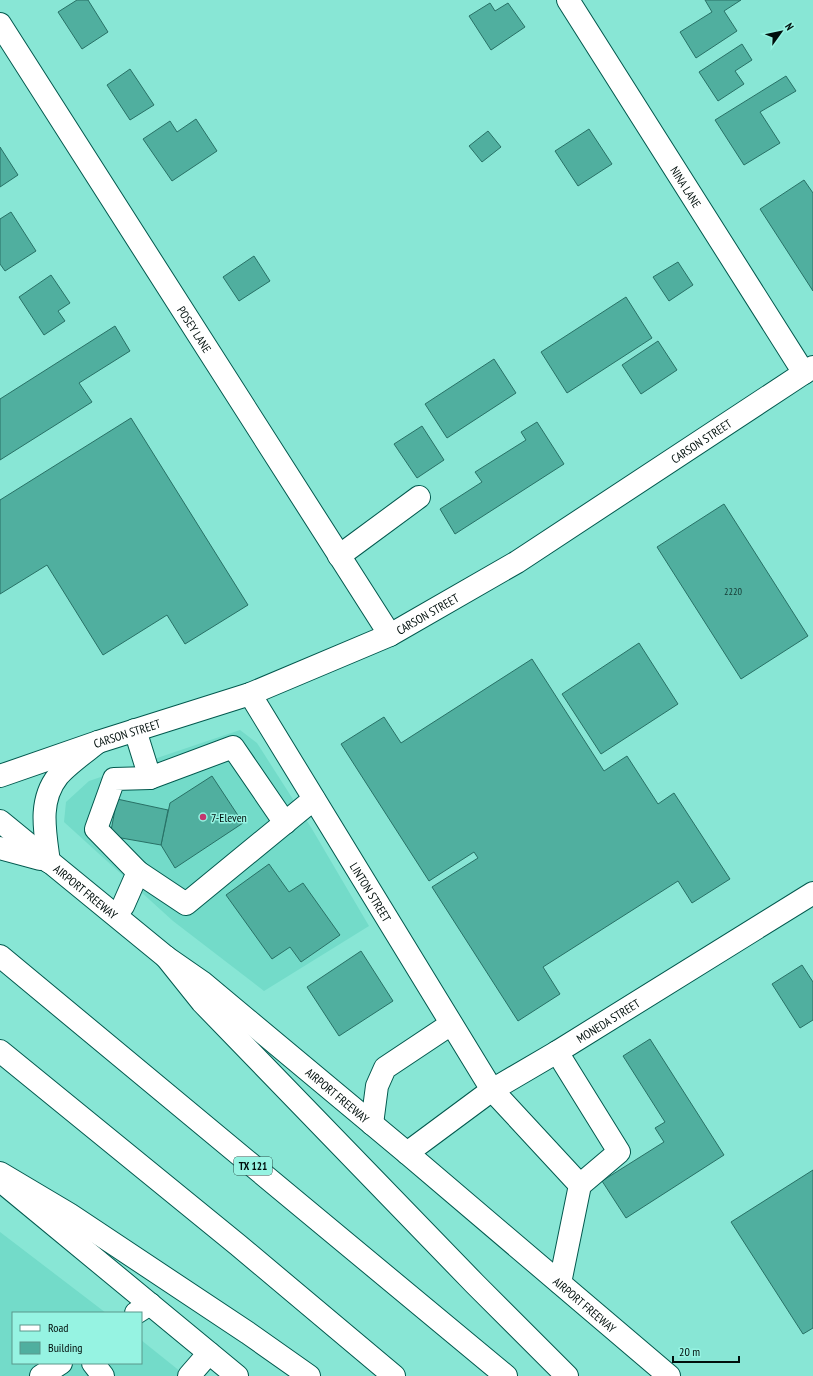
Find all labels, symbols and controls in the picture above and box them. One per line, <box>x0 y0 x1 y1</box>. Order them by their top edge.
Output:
north arrow <box>761 12 801 52</box>
text: N <box>782 20 797 33</box>
street label: NINA LANE <box>668 163 705 210</box>
street label: POSEY LANE <box>174 303 215 355</box>
street label: CARSON STREET <box>668 415 735 466</box>
house number: 2220 <box>724 585 743 598</box>
street label: CARSON STREET <box>393 589 462 637</box>
street label: CARSON STREET <box>91 715 163 751</box>
place label: 7-Eleven <box>211 810 247 825</box>
marker: 7-Eleven <box>198 812 208 822</box>
street label: LINTON STREET <box>347 860 395 925</box>
street label: AIRPORT FREEWAY <box>51 861 121 922</box>
street label: MONEDA STREET <box>573 995 643 1046</box>
street label: AIRPORT FREEWAY <box>303 1064 373 1126</box>
road number: TX 121 <box>234 1157 272 1175</box>
street label: AIRPORT FREEWAY <box>550 1273 620 1336</box>
legend <box>12 1312 142 1364</box>
text: Road <box>48 1320 68 1335</box>
scale bar <box>673 1338 739 1364</box>
text: Building <box>48 1340 83 1355</box>
text: 20 m <box>679 1344 700 1359</box>

